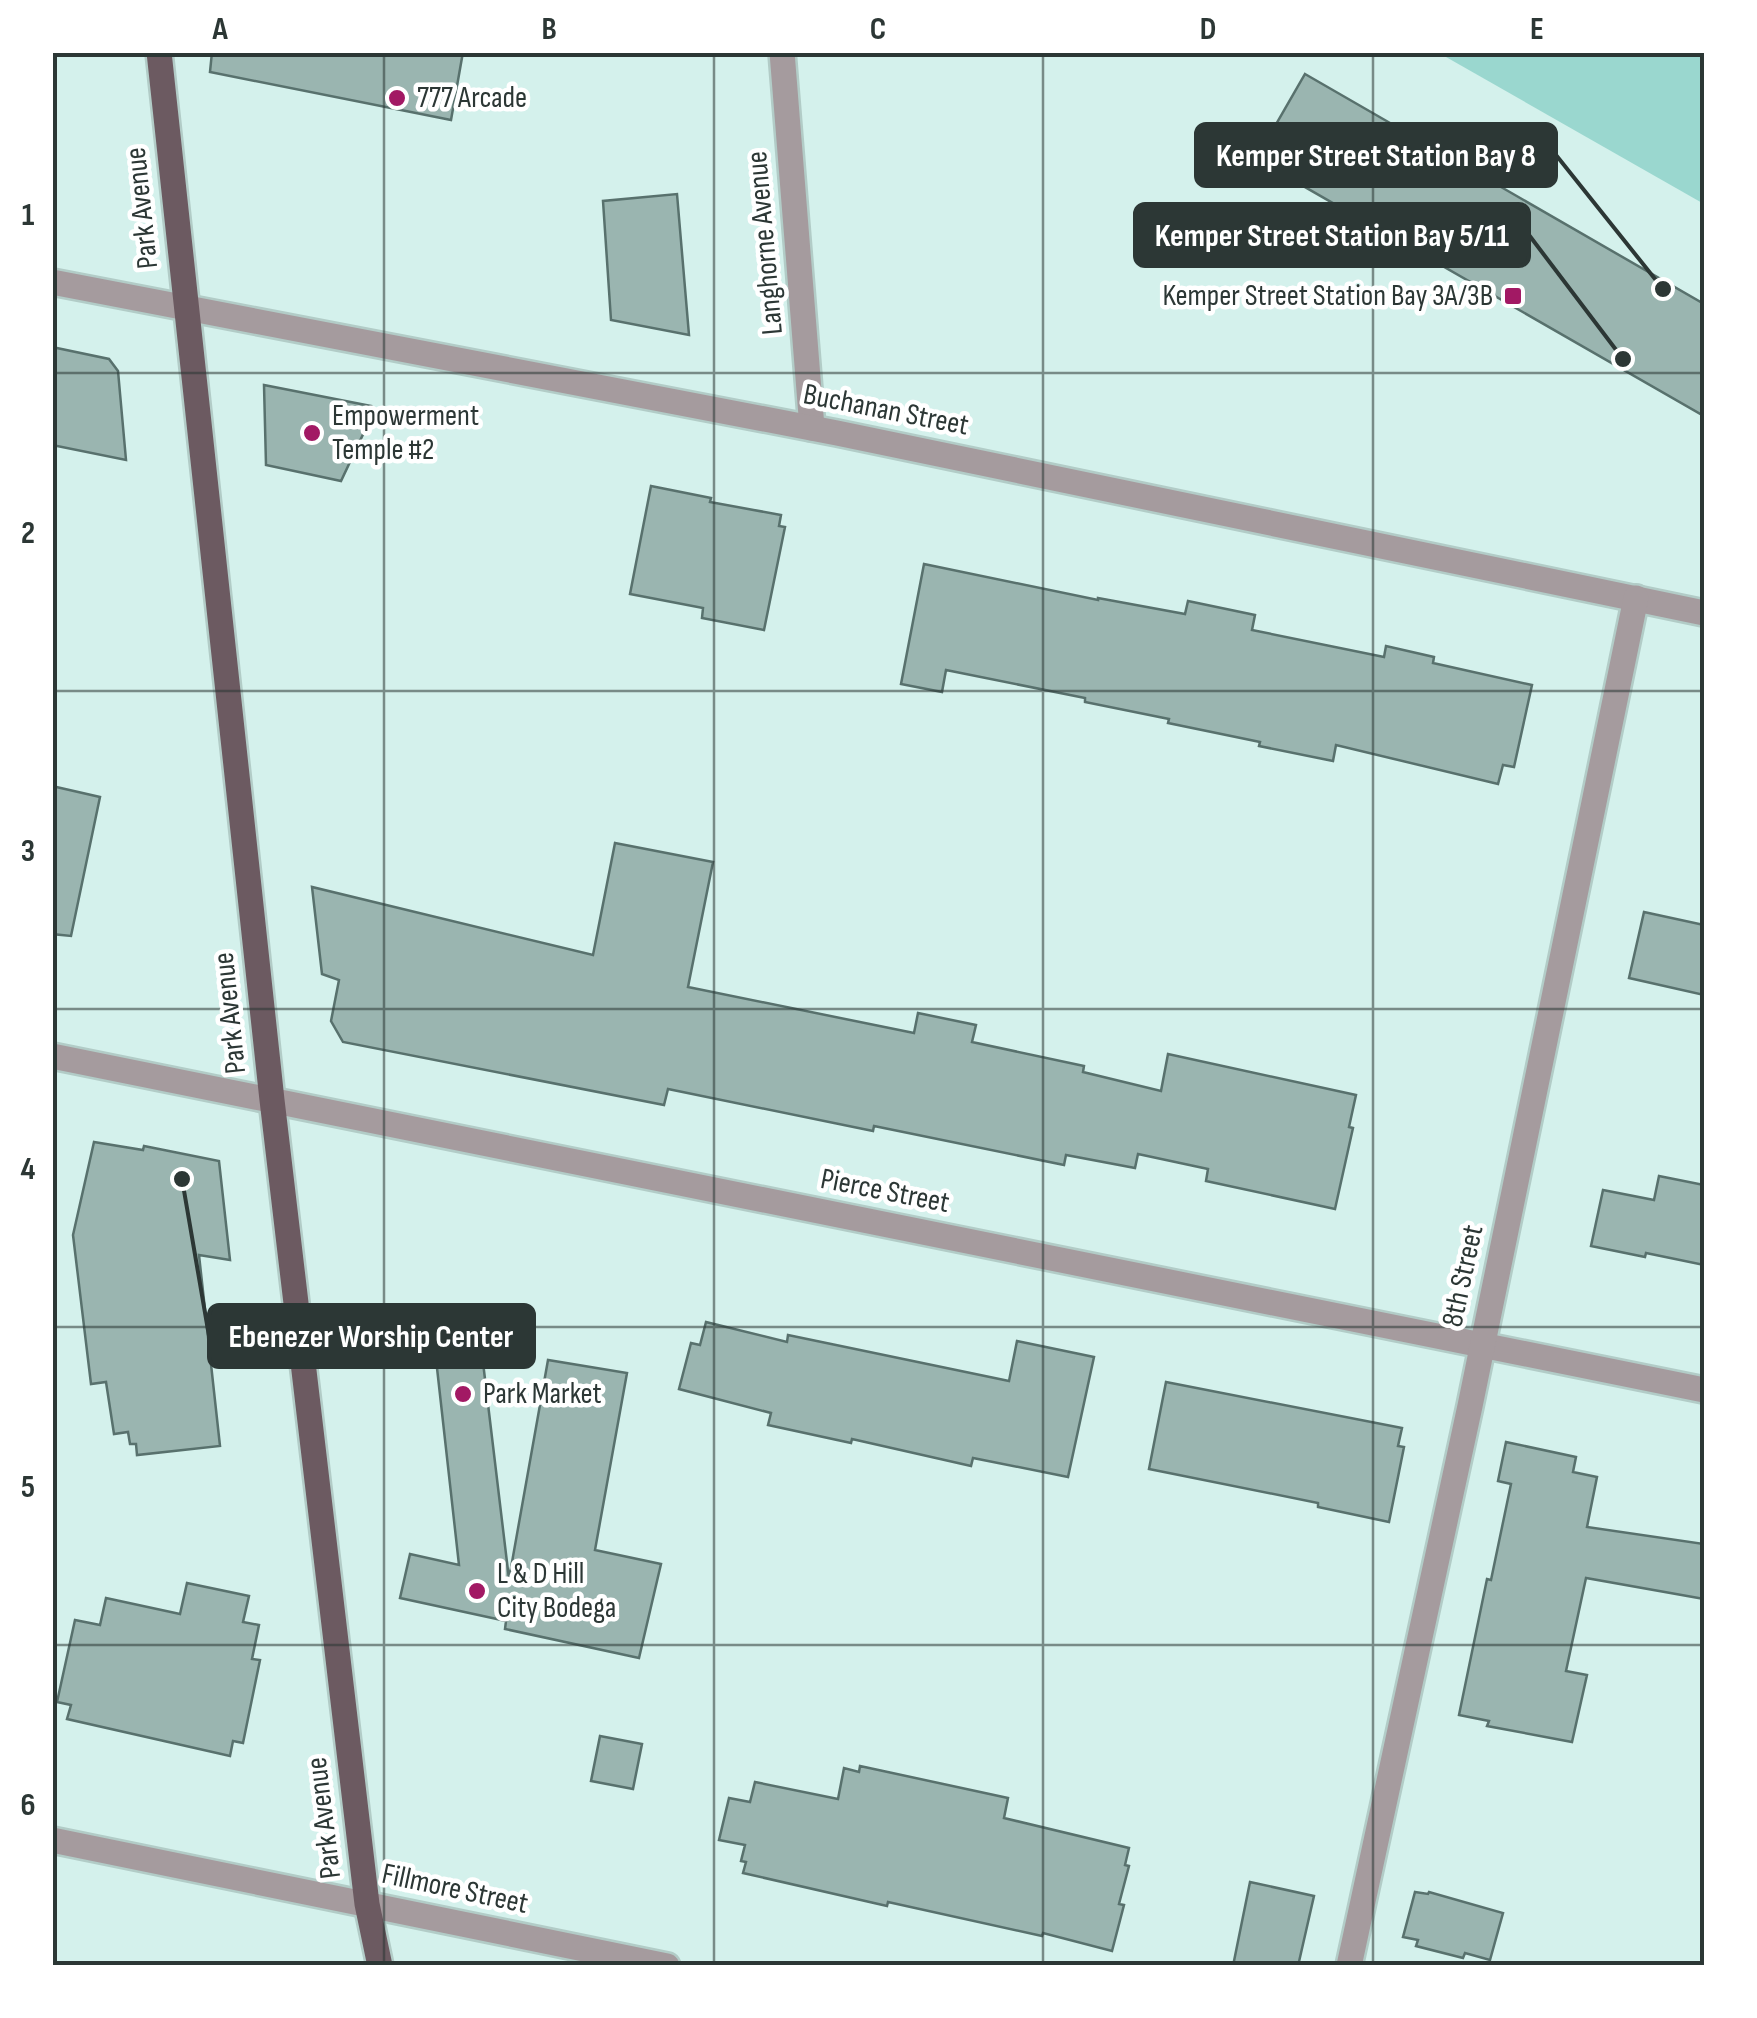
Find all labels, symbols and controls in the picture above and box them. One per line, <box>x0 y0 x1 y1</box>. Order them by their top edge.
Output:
text: A <box>211 10 228 49</box>
text: B <box>541 10 557 49</box>
text: C <box>870 10 886 49</box>
text: D <box>1200 10 1216 49</box>
text: E <box>1530 10 1544 49</box>
place label: 777 Arcade <box>417 80 527 116</box>
marker: 777 Arcade <box>386 87 408 109</box>
callout: Kemper Street Station Bay 8 <box>1196 124 1556 186</box>
text: Kemper Street Station Bay 8 <box>1216 137 1536 176</box>
street label: Park Avenue <box>118 145 166 271</box>
street label: Langhorne Avenue <box>739 150 791 336</box>
text: 1 <box>22 196 35 235</box>
callout: Kemper Street Station Bay 5/11 <box>1135 204 1529 266</box>
text: Kemper Street Station Bay 5/11 <box>1155 217 1510 256</box>
place label: Kemper Street Station Bay 3A/3B <box>1162 278 1493 314</box>
marker: Kemper Street Station Bay 3A/3B <box>1502 285 1524 307</box>
street label: Buchanan Street <box>800 376 972 444</box>
place label: Empowerment Temple #2 <box>332 398 479 468</box>
marker: Empowerment Temple #2 <box>301 422 323 444</box>
text: 2 <box>21 514 35 553</box>
text: 3 <box>21 832 35 871</box>
street label: Park Avenue <box>206 950 254 1076</box>
text: 4 <box>21 1150 36 1189</box>
street label: Pierce Street <box>818 1161 952 1221</box>
street label: 8th Street <box>1435 1222 1491 1330</box>
callout: Ebenezer Worship Center <box>209 1305 534 1367</box>
text: Ebenezer Worship Center <box>228 1318 514 1357</box>
place label: Park Market <box>483 1376 602 1412</box>
marker: Park Market <box>452 1383 474 1405</box>
text: 5 <box>21 1468 35 1507</box>
place label: L & D Hill City Bodega <box>497 1556 616 1626</box>
marker: L & D Hill City Bodega <box>466 1580 488 1602</box>
street label: Park Avenue <box>299 1755 349 1881</box>
text: 6 <box>20 1786 36 1825</box>
street label: Fillmore Street <box>379 1856 531 1922</box>

